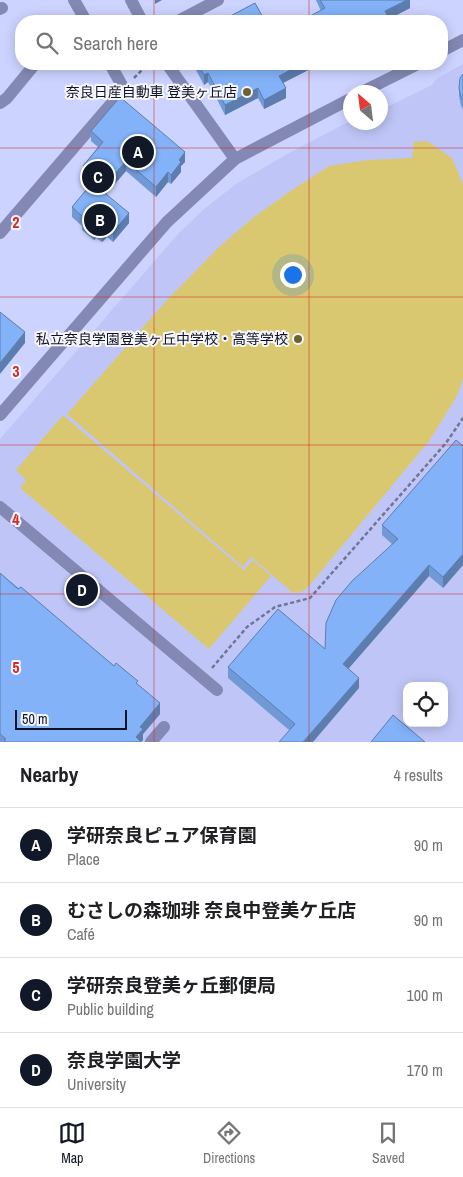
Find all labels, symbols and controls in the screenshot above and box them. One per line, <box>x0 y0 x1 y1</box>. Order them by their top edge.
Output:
search box <box>15 15 448 70</box>
icon: search <box>33 29 61 57</box>
text: Search here <box>73 30 158 56</box>
place label: 奈良日産自動車 登美ヶ丘店 <box>66 83 237 101</box>
north arrow <box>343 85 388 130</box>
marker: 奈良日産自動車 登美ヶ丘店 <box>241 86 253 98</box>
pin: A <box>122 133 154 171</box>
pin: C <box>82 158 114 196</box>
pin: B <box>84 201 116 239</box>
text: 2 <box>12 211 20 233</box>
your location <box>280 262 306 288</box>
place label: 私立奈良学園登美ヶ丘中学校・高等学校 <box>36 330 288 348</box>
marker: 私立奈良学園登美ヶ丘中学校・高等学校 <box>292 333 304 345</box>
text: 3 <box>12 360 20 382</box>
text: 4 <box>12 508 20 530</box>
pin: D <box>66 571 98 609</box>
text: 5 <box>12 656 20 678</box>
map controls <box>403 682 448 727</box>
button: locate <box>403 682 448 727</box>
scale bar <box>15 707 128 730</box>
text: 50 m <box>22 710 48 728</box>
text: Nearby <box>20 760 78 789</box>
text: 4 results <box>393 764 443 786</box>
text: 学研奈良ピュア保育園 <box>67 822 257 848</box>
text: A <box>31 834 41 856</box>
text: 90 m <box>414 834 443 856</box>
text: Place <box>67 848 100 870</box>
text: むさしの森珈琲 奈良中登美ケ丘店 <box>67 897 356 923</box>
text: B <box>31 909 41 931</box>
text: 90 m <box>414 909 443 931</box>
text: Café <box>67 923 95 945</box>
text: 学研奈良登美ヶ丘郵便局 <box>67 972 276 998</box>
text: C <box>31 984 41 1006</box>
text: 100 m <box>407 984 443 1006</box>
text: Public building <box>67 998 154 1020</box>
text: 奈良学園大学 <box>67 1047 181 1073</box>
text: D <box>31 1059 41 1081</box>
text: 170 m <box>407 1059 443 1081</box>
text: University <box>67 1073 126 1095</box>
tab: Map <box>58 1119 86 1167</box>
tab: Directions <box>203 1119 255 1167</box>
tab: Saved <box>372 1119 405 1167</box>

